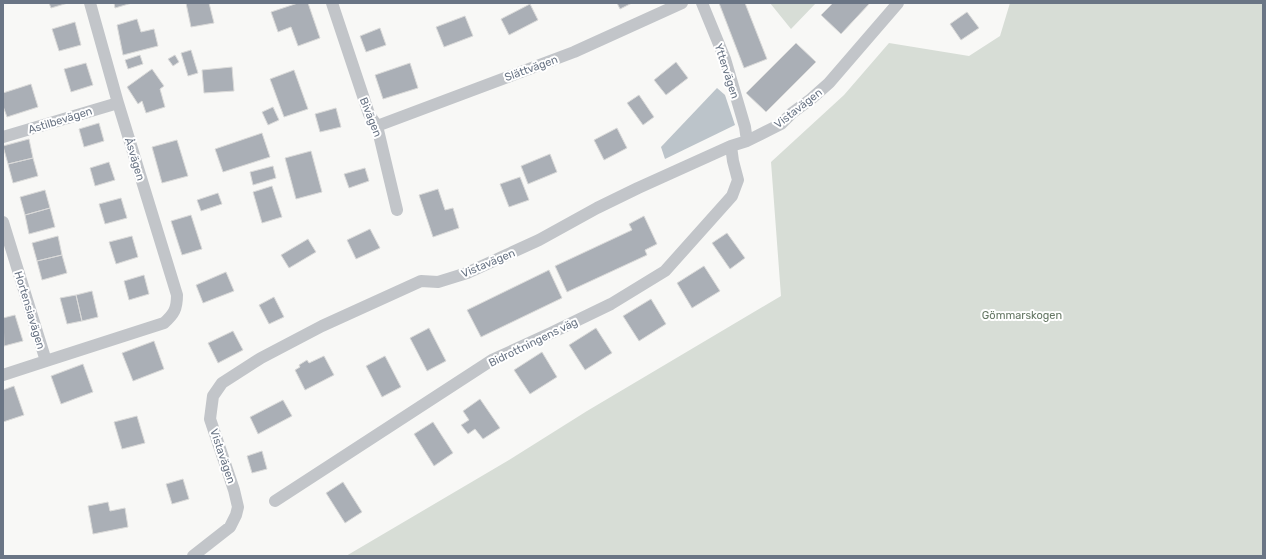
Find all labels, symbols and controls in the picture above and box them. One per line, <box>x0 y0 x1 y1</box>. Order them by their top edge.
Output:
street label: Yttervägen <box>712 42 742 100</box>
street label: Slättvägen <box>503 53 559 84</box>
street label: Vistavägen <box>772 86 825 131</box>
street label: Bivägen <box>357 96 384 139</box>
street label: Astilbevägen <box>26 105 94 136</box>
street label: Åsvägen <box>122 136 147 182</box>
street label: Vistavägen <box>459 246 517 281</box>
street label: Hortensiavägen <box>11 269 48 351</box>
park label: Gömmarskogen <box>982 309 1062 322</box>
street label: Bidrottningens väg <box>487 315 580 370</box>
street label: Vistavägen <box>207 427 238 485</box>

